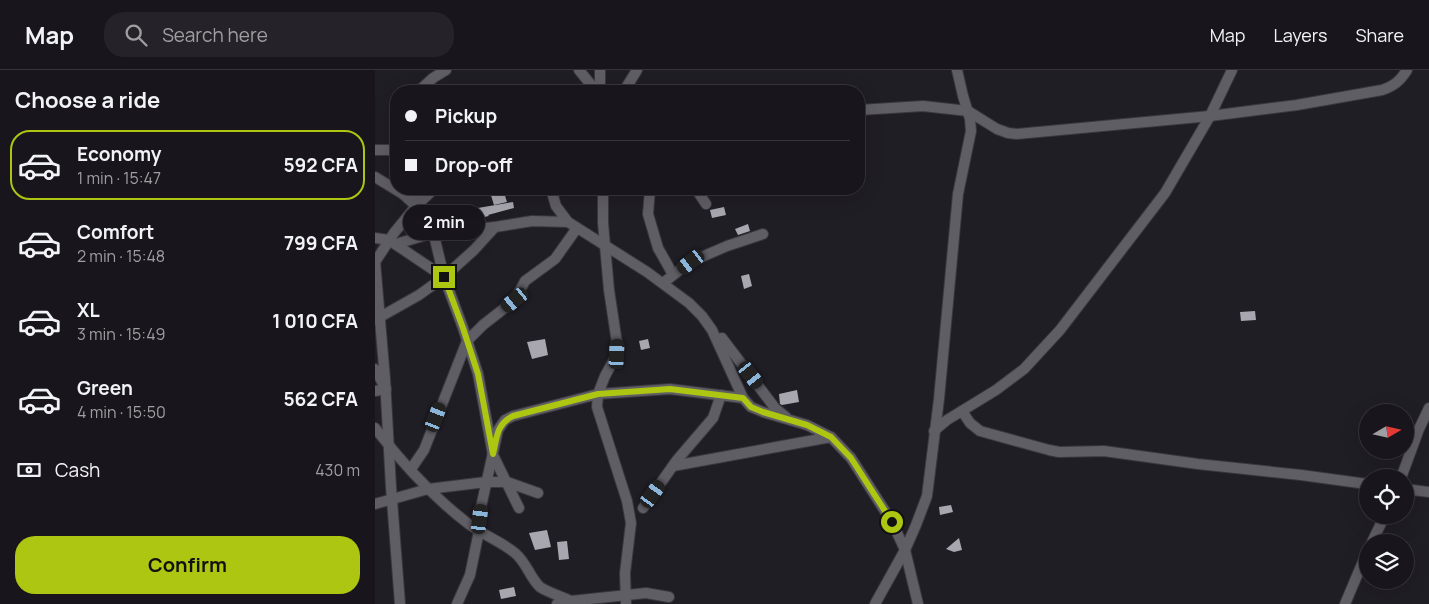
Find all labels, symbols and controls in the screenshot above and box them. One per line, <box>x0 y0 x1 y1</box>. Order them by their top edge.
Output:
search box <box>104 12 454 57</box>
text: Map <box>25 18 74 51</box>
icon: search <box>122 21 150 49</box>
text: Search here <box>162 22 268 48</box>
text: Map <box>1210 23 1245 47</box>
text: Layers <box>1273 23 1327 47</box>
text: Share <box>1355 23 1404 47</box>
text: Choose a ride <box>15 85 160 115</box>
text: Pickup <box>435 103 497 129</box>
text: Economy <box>77 141 161 167</box>
icon: car <box>17 143 62 188</box>
text: 592 CFA <box>283 152 358 178</box>
text: Drop-off <box>435 152 512 178</box>
text: 1 min · 15:47 <box>77 167 161 189</box>
callout: 2 min <box>403 204 485 240</box>
text: 2 min <box>423 211 465 233</box>
text: Comfort <box>77 219 154 245</box>
icon: car <box>17 221 62 266</box>
text: 799 CFA <box>284 230 358 256</box>
text: 2 min · 15:48 <box>77 245 165 267</box>
car <box>674 247 707 277</box>
route end <box>433 266 455 288</box>
car <box>498 285 531 315</box>
text: XL <box>77 297 100 323</box>
icon: car <box>17 299 62 344</box>
text: 1 010 CFA <box>272 308 358 334</box>
text: 3 min · 15:49 <box>77 323 165 345</box>
car <box>608 339 625 369</box>
car <box>735 359 766 391</box>
text: Green <box>77 375 133 401</box>
icon: car <box>17 377 62 422</box>
text: 562 CFA <box>283 386 358 412</box>
car <box>423 400 448 434</box>
text: 4 min · 15:50 <box>77 401 166 423</box>
north arrow <box>1359 404 1414 459</box>
map controls <box>1359 404 1414 589</box>
icon: cash <box>15 456 43 484</box>
text: Cash <box>55 457 100 483</box>
text: 430 m <box>315 459 360 481</box>
button: locate <box>1359 469 1414 524</box>
car <box>638 477 667 511</box>
car <box>470 503 489 535</box>
route start <box>881 511 903 533</box>
button: layers <box>1359 534 1414 589</box>
button: Confirm <box>15 536 360 594</box>

